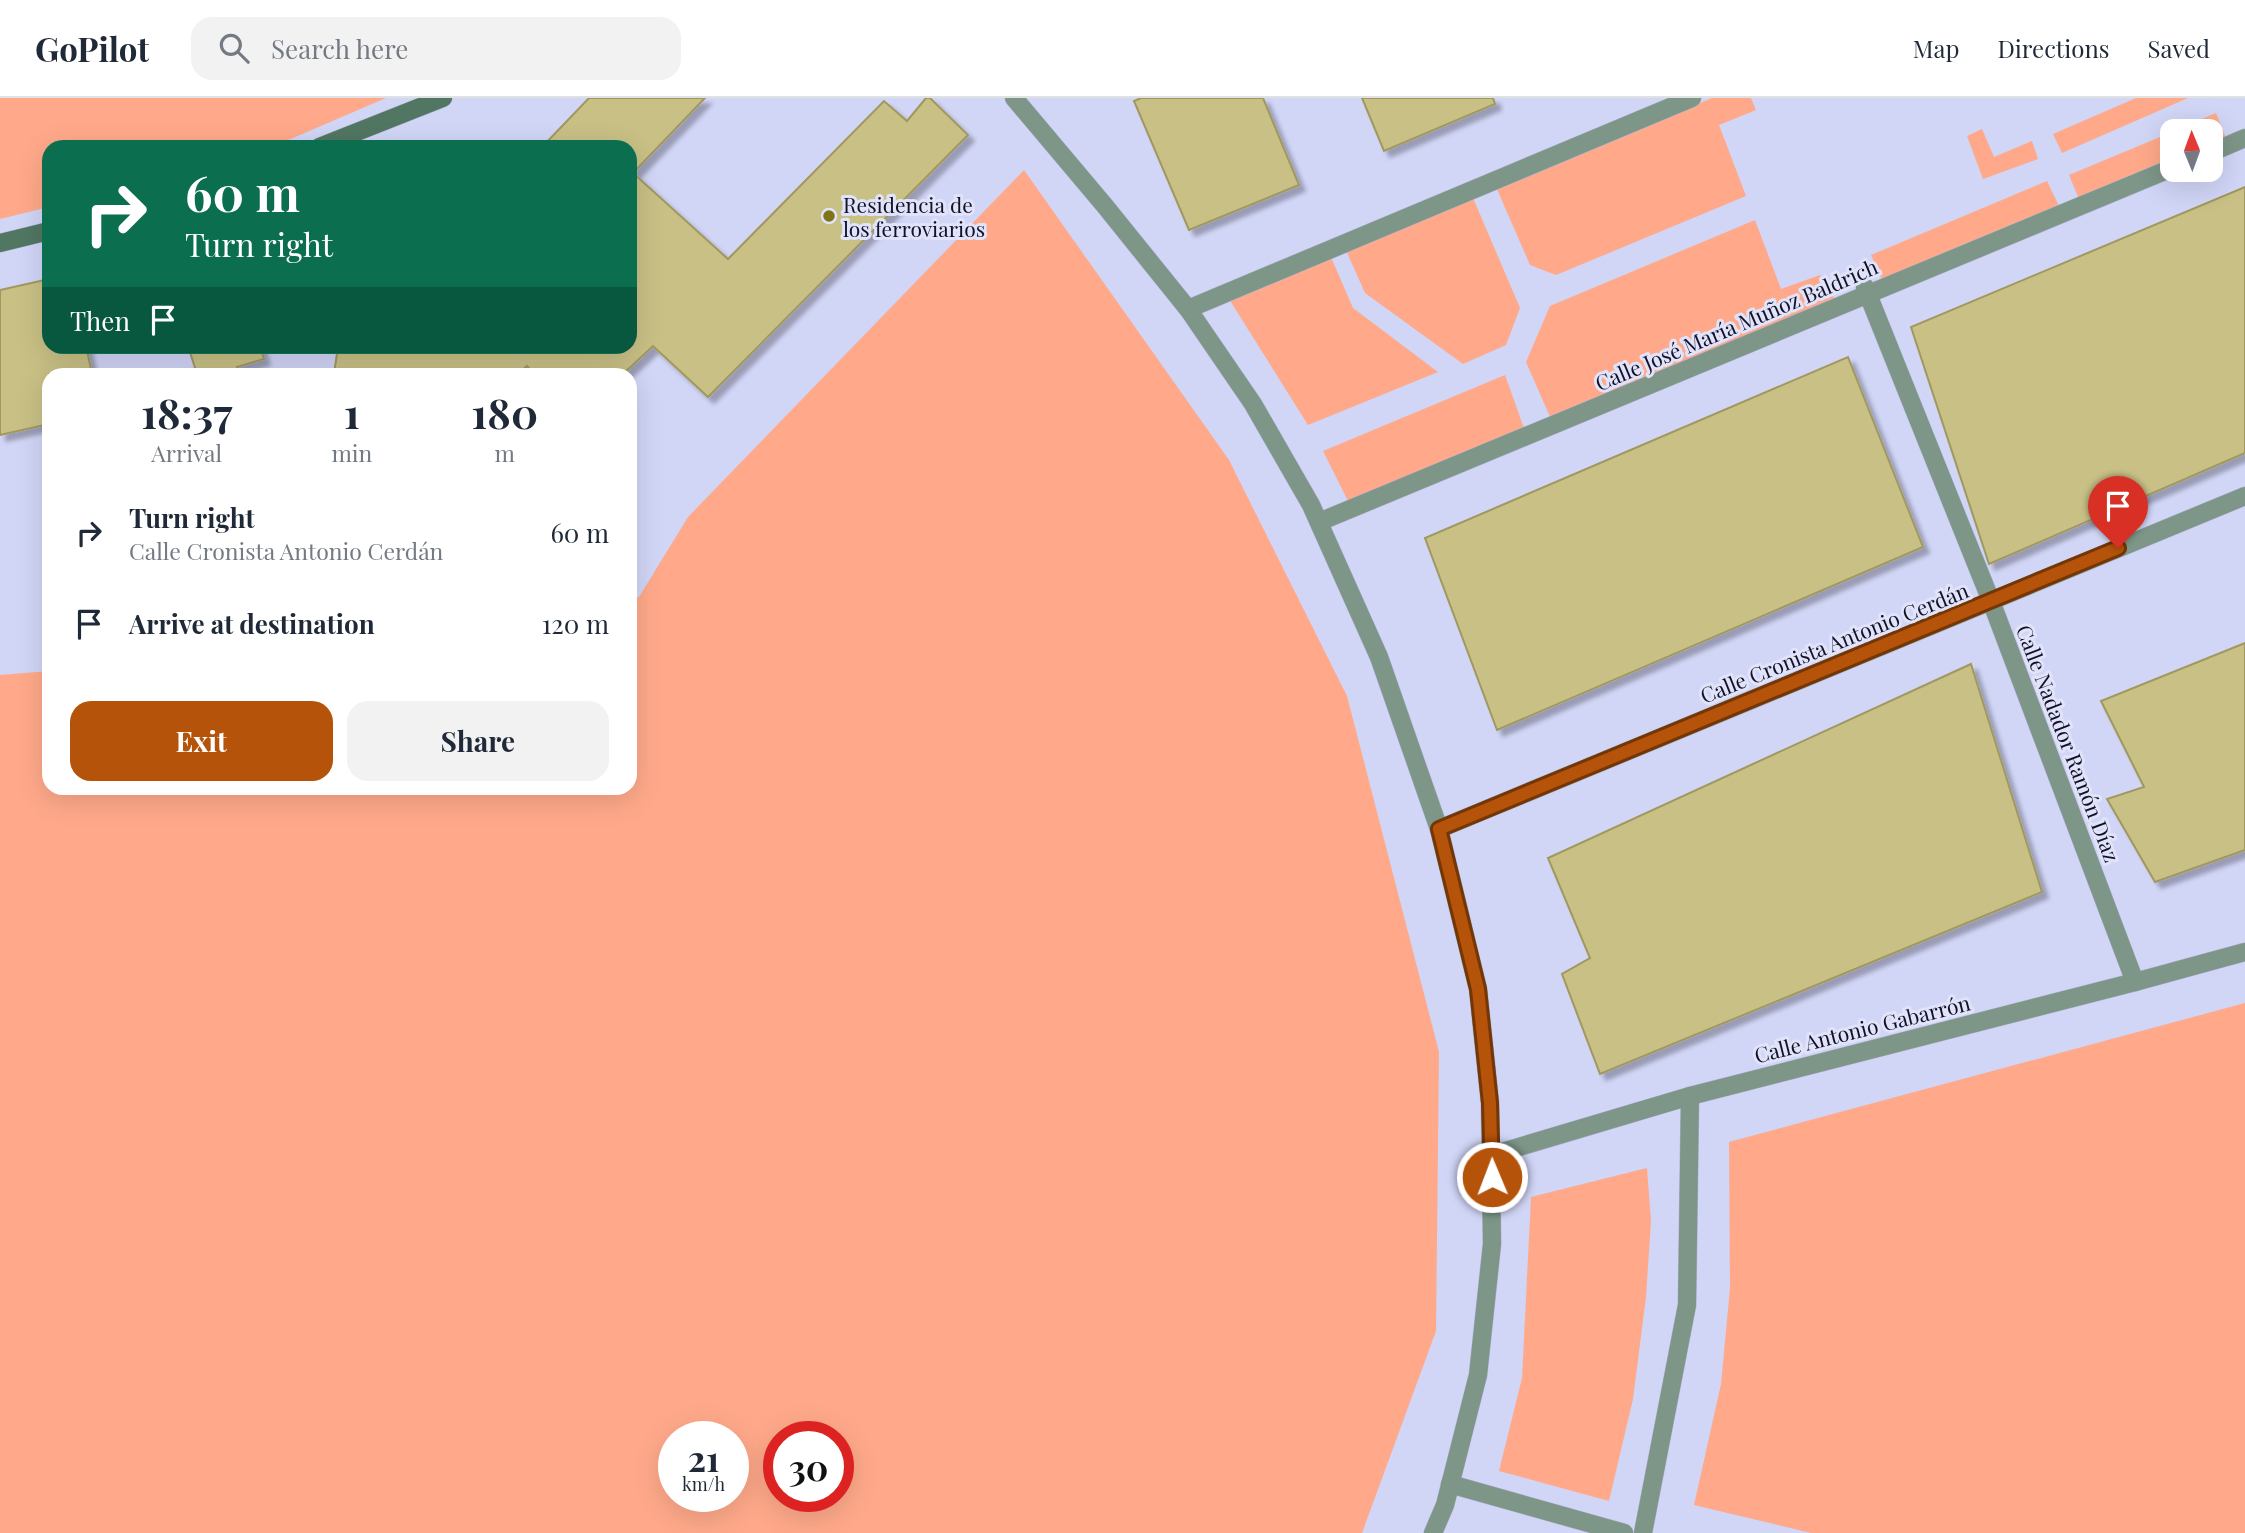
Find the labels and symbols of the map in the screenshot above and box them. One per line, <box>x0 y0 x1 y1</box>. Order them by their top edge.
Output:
north arrow <box>2160 119 2222 182</box>
place label: Residencia de los ferroviarios <box>843 190 985 242</box>
marker: Residencia de los ferroviarios <box>821 208 837 224</box>
street label: Calle José María Muñoz Baldrich <box>1590 251 1882 396</box>
pin <box>2088 476 2148 548</box>
street label: Calle Cronista Antonio Cerdán <box>1696 575 1973 709</box>
street label: Calle Nadador Ramón Díaz <box>2011 620 2127 866</box>
street label: Calle Antonio Gabarrón <box>1751 987 1973 1068</box>
position arrow <box>1455 1140 1529 1214</box>
speed limit sign: 30 <box>763 1421 854 1512</box>

